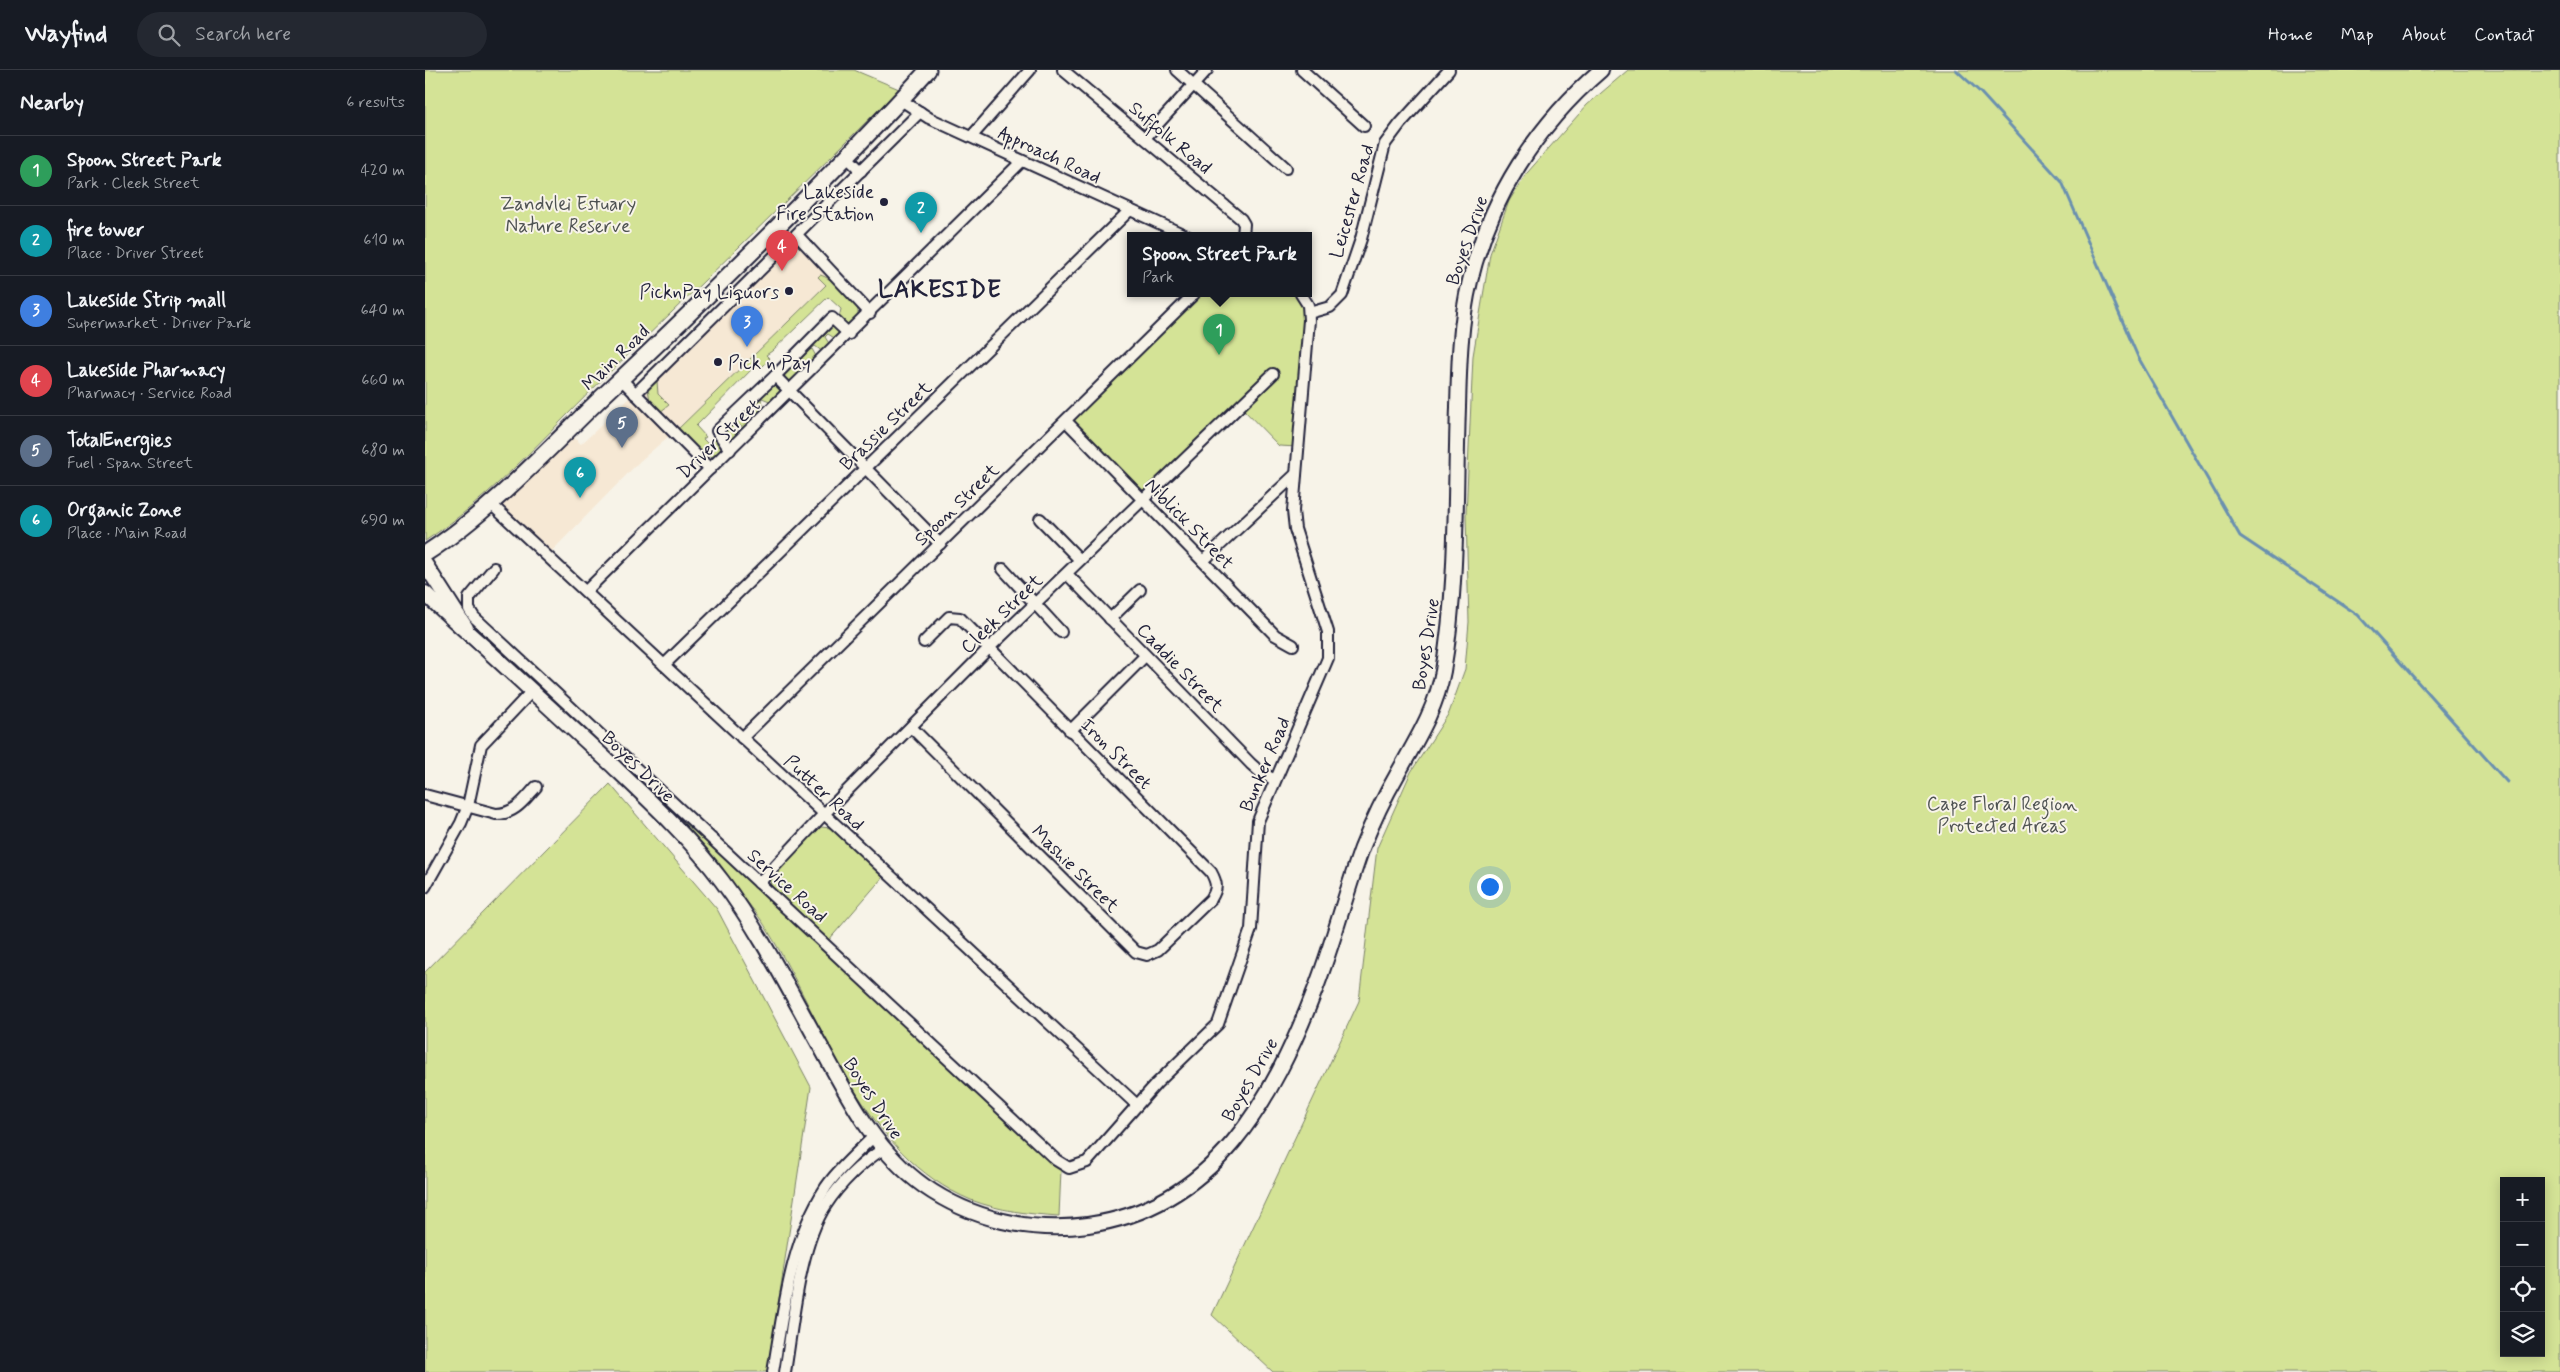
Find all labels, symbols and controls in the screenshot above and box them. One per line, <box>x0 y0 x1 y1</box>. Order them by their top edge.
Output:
search box <box>137 12 487 57</box>
text: Wayfind <box>25 19 107 50</box>
icon: search <box>155 21 183 49</box>
text: Search here <box>195 22 291 47</box>
text: Home <box>2268 23 2313 47</box>
text: Map <box>2341 23 2374 47</box>
text: About <box>2402 23 2446 47</box>
text: Contact <box>2474 23 2535 47</box>
text: Nearby <box>20 89 84 117</box>
text: 6 results <box>346 92 405 113</box>
street label: Suffolk Road <box>1121 96 1217 183</box>
street label: Approach Road <box>993 121 1105 192</box>
street label: Leicester Road <box>1324 142 1381 261</box>
text: Spoon Street Park <box>67 148 222 173</box>
text: 1 <box>32 160 40 181</box>
text: 420 m <box>361 160 405 181</box>
text: Park · Cleek Street <box>67 173 200 194</box>
place label: Lakeside Fire Station <box>776 180 874 227</box>
park label: Zandvlei Estuary Nature Reserve <box>500 192 636 239</box>
pin: 2 <box>905 192 937 233</box>
street label: Boyes Drive <box>1440 193 1494 288</box>
marker: Lakeside Fire Station <box>878 196 890 208</box>
text: fire tower <box>67 218 144 243</box>
text: 2 <box>32 230 40 251</box>
text: 610 m <box>363 230 405 251</box>
pin: 4 <box>766 230 798 271</box>
popup <box>1127 232 1312 297</box>
text: Spoon Street Park <box>1142 242 1297 267</box>
text: Place · Driver Street <box>67 243 204 264</box>
text: Park <box>1142 267 1174 288</box>
district label: LAKESIDE <box>878 275 1002 306</box>
place label: PicknPay Liquors <box>639 280 780 305</box>
marker: PicknPay Liquors <box>783 285 795 297</box>
text: Lakeside Strip mall <box>67 288 226 313</box>
text: 3 <box>32 300 40 321</box>
text: 640 m <box>360 300 405 321</box>
pin: 3 <box>731 306 763 347</box>
text: Supermarket · Driver Park <box>67 313 251 334</box>
pin: 1 <box>1203 314 1235 355</box>
street label: Main Road <box>577 319 655 397</box>
place label: Pick n Pay <box>728 351 811 376</box>
marker: Pick n Pay <box>712 356 724 368</box>
text: Lakeside Pharmacy <box>67 358 226 383</box>
text: 4 <box>31 370 41 391</box>
text: 660 m <box>361 370 405 391</box>
street label: Brassie Street <box>835 376 938 476</box>
text: Pharmacy · Service Road <box>67 383 232 404</box>
street label: Driver Street <box>672 393 766 485</box>
pin: 5 <box>606 407 638 448</box>
text: TotalEnergies <box>67 428 172 453</box>
text: 5 <box>31 440 41 461</box>
text: 680 m <box>361 440 405 461</box>
text: Fuel · Span Street <box>67 453 193 474</box>
pin: 6 <box>564 457 596 498</box>
street label: Spoon Street <box>909 458 1005 552</box>
street label: Niblick Street <box>1139 473 1239 575</box>
text: Organic Zone <box>67 498 181 523</box>
text: 6 <box>32 510 40 531</box>
text: 690 m <box>361 510 405 531</box>
text: Place · Main Road <box>67 523 187 544</box>
street label: Cleek Street <box>956 569 1048 660</box>
street label: Boyes Drive <box>1407 596 1446 692</box>
street label: Caddie Street <box>1131 618 1229 718</box>
street label: Iron Street <box>1075 713 1157 795</box>
street label: Bunker Road <box>1234 713 1297 816</box>
street label: Boyes Drive <box>596 726 680 808</box>
street label: Putter Road <box>778 749 870 837</box>
park label: Cape Floral Region Protected Areas <box>1927 792 2077 839</box>
street label: Mashie Street <box>1026 820 1124 918</box>
street label: Service Road <box>742 843 832 929</box>
your location <box>1477 874 1503 900</box>
street label: Boyes Drive <box>1216 1033 1284 1126</box>
street label: Boyes Drive <box>837 1053 908 1145</box>
map controls <box>2500 1177 2545 1357</box>
button: + <box>2500 1177 2545 1222</box>
button: − <box>2500 1222 2545 1267</box>
button: locate <box>2500 1267 2545 1312</box>
button: layers <box>2500 1312 2545 1357</box>

